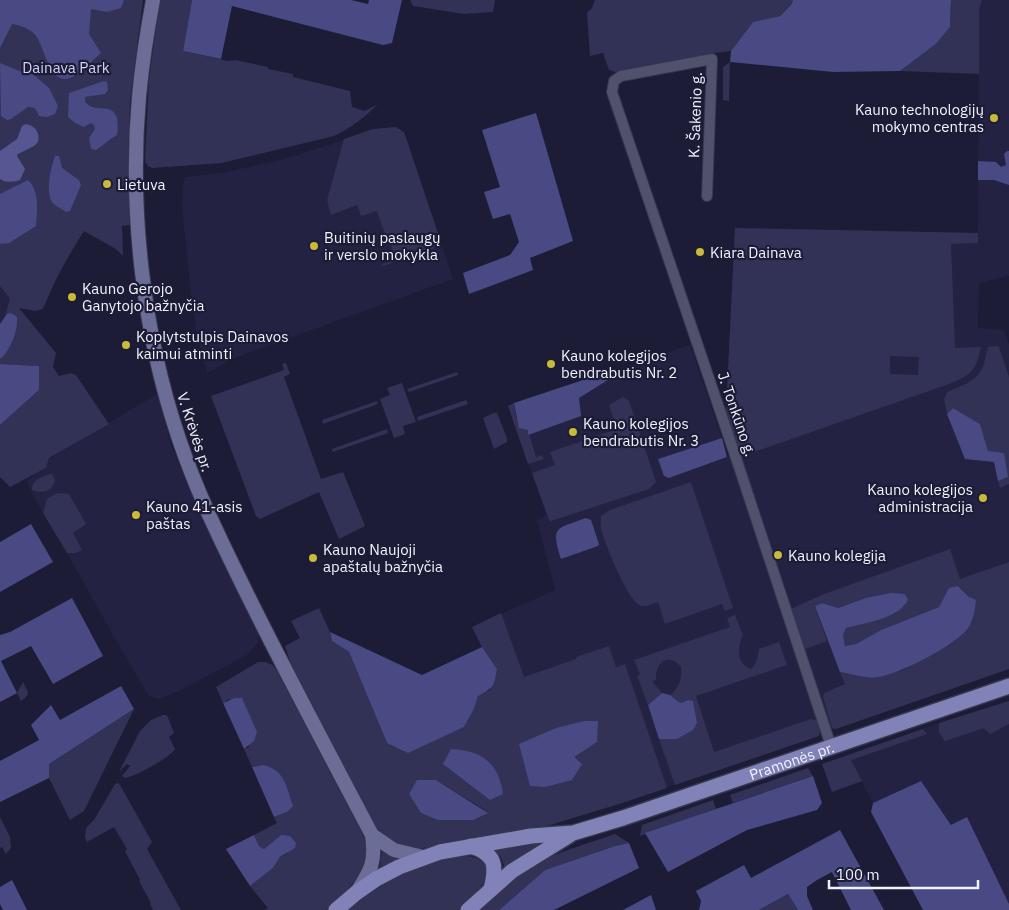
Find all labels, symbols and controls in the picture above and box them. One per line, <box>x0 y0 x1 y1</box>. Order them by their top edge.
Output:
park label: Dainava Park <box>22 58 110 77</box>
street label: K. Šakenio g. <box>684 72 706 158</box>
place label: Kauno technologijų mokymo centras <box>855 100 984 136</box>
marker: Kauno technologijų mokymo centras <box>988 112 1000 124</box>
place label: Lietuva <box>117 175 166 194</box>
marker: Lietuva <box>101 178 113 190</box>
place label: Buitinių paslaugų ir verslo mokykla <box>324 228 440 264</box>
marker: Buitinių paslaugų ir verslo mokykla <box>308 240 320 252</box>
place label: Kiara Dainava <box>710 243 802 262</box>
marker: Kiara Dainava <box>694 246 706 258</box>
place label: Kauno Gerojo Ganytojo bažnyčia <box>82 279 204 315</box>
marker: Kauno Gerojo Ganytojo bažnyčia <box>66 291 78 303</box>
place label: Koplytstulpis Dainavos kaimui atminti <box>136 327 288 363</box>
marker: Koplytstulpis Dainavos kaimui atminti <box>120 339 132 351</box>
place label: Kauno kolegijos bendrabutis Nr. 2 <box>561 346 677 382</box>
marker: Kauno kolegijos bendrabutis Nr. 2 <box>545 358 557 370</box>
street label: J. Tonkūno g. <box>714 369 760 459</box>
street label: V. Krėvės pr. <box>173 390 217 474</box>
place label: Kauno kolegijos bendrabutis Nr. 3 <box>583 414 699 450</box>
marker: Kauno kolegijos bendrabutis Nr. 3 <box>567 426 579 438</box>
place label: Kauno kolegijos administracija <box>867 480 973 516</box>
marker: Kauno kolegijos administracija <box>977 492 989 504</box>
place label: Kauno 41-asis paštas <box>146 497 243 533</box>
marker: Kauno 41-asis paštas <box>130 509 142 521</box>
place label: Kauno Naujoji apaštalų bažnyčia <box>323 540 443 576</box>
place label: Kauno kolegija <box>788 546 886 565</box>
marker: Kauno kolegija <box>772 549 784 561</box>
marker: Kauno Naujoji apaštalų bažnyčia <box>307 552 319 564</box>
street label: Pramonės pr. <box>746 737 836 784</box>
scale bar <box>829 858 978 890</box>
text: 100 m <box>836 865 880 884</box>

